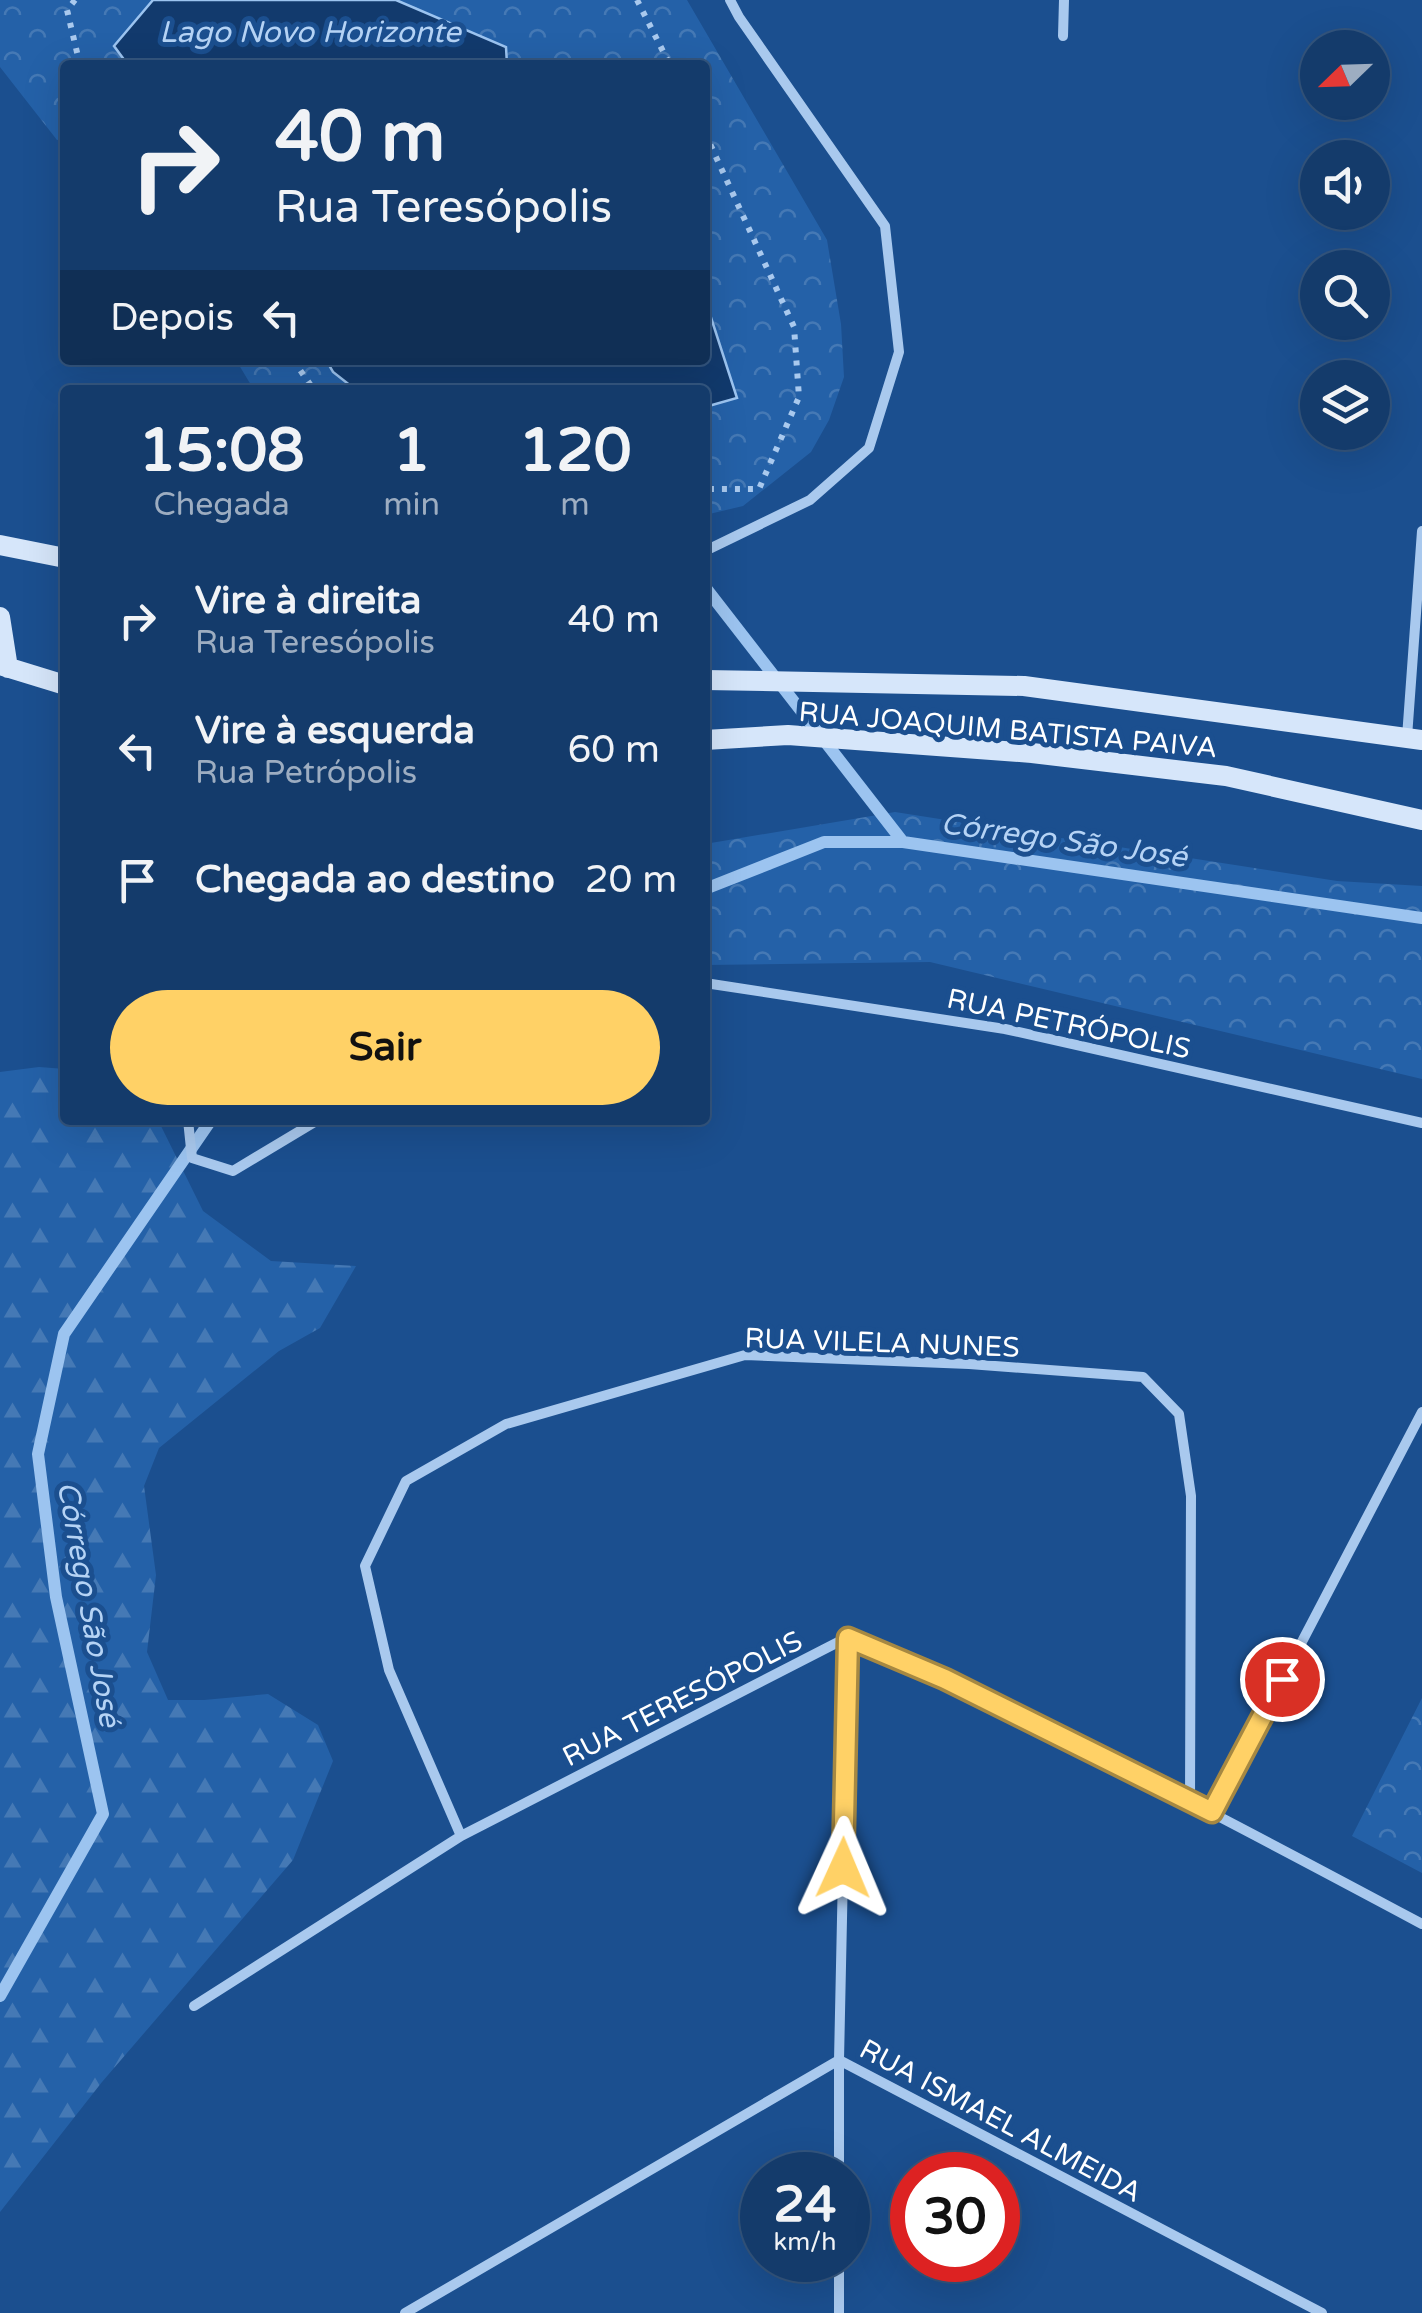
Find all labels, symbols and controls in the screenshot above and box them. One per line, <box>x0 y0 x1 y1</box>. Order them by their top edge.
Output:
water label: Lago Novo Horizonte <box>159 14 463 51</box>
north arrow <box>1300 30 1390 120</box>
map controls <box>1300 30 1390 450</box>
text: 40 m <box>275 96 445 180</box>
icon: right <box>110 100 240 230</box>
button: sound <box>1300 140 1390 230</box>
text: Rua Teresópolis <box>275 181 612 235</box>
button: search <box>1300 250 1390 340</box>
icon: left <box>254 290 309 345</box>
text: Depois <box>110 295 234 341</box>
button: layers <box>1300 360 1390 450</box>
text: 15:08 <box>138 415 305 487</box>
text: 1 <box>393 415 430 487</box>
text: 120 <box>518 415 632 487</box>
text: Chegada <box>154 486 290 524</box>
text: min <box>383 486 440 524</box>
text: m <box>560 486 590 524</box>
text: Vire à direita <box>195 578 421 624</box>
icon: right <box>110 593 165 648</box>
text: 40 m <box>568 597 660 643</box>
text: Rua Teresópolis <box>195 624 435 662</box>
street label: RUA JOAQUIM BATISTA PAIVA <box>797 695 1218 765</box>
text: Vire à esquerda <box>195 708 475 754</box>
icon: left <box>110 723 165 778</box>
text: 60 m <box>568 727 660 773</box>
text: Rua Petrópolis <box>195 754 417 792</box>
water label: Córrego São José <box>939 805 1191 876</box>
icon: arrive <box>110 853 165 908</box>
text: Chegada ao destino <box>195 857 555 903</box>
text: 20 m <box>585 857 677 903</box>
street label: RUA PETRÓPOLIS <box>944 982 1194 1066</box>
button: Sair <box>110 990 660 1105</box>
street label: RUA VILELA NUNES <box>744 1321 1020 1365</box>
water label: Córrego São José <box>49 1479 129 1731</box>
street label: RUA TERESÓPOLIS <box>557 1624 808 1774</box>
pin <box>1240 1637 1325 1722</box>
icon: arrive <box>1255 1652 1310 1707</box>
position arrow <box>791 1816 895 1920</box>
street label: RUA ISMAEL ALMEIDA <box>854 2032 1147 2210</box>
speed limit sign: 30 <box>890 2152 1020 2282</box>
text: 24 <box>774 2175 836 2235</box>
text: km/h <box>774 2227 836 2257</box>

